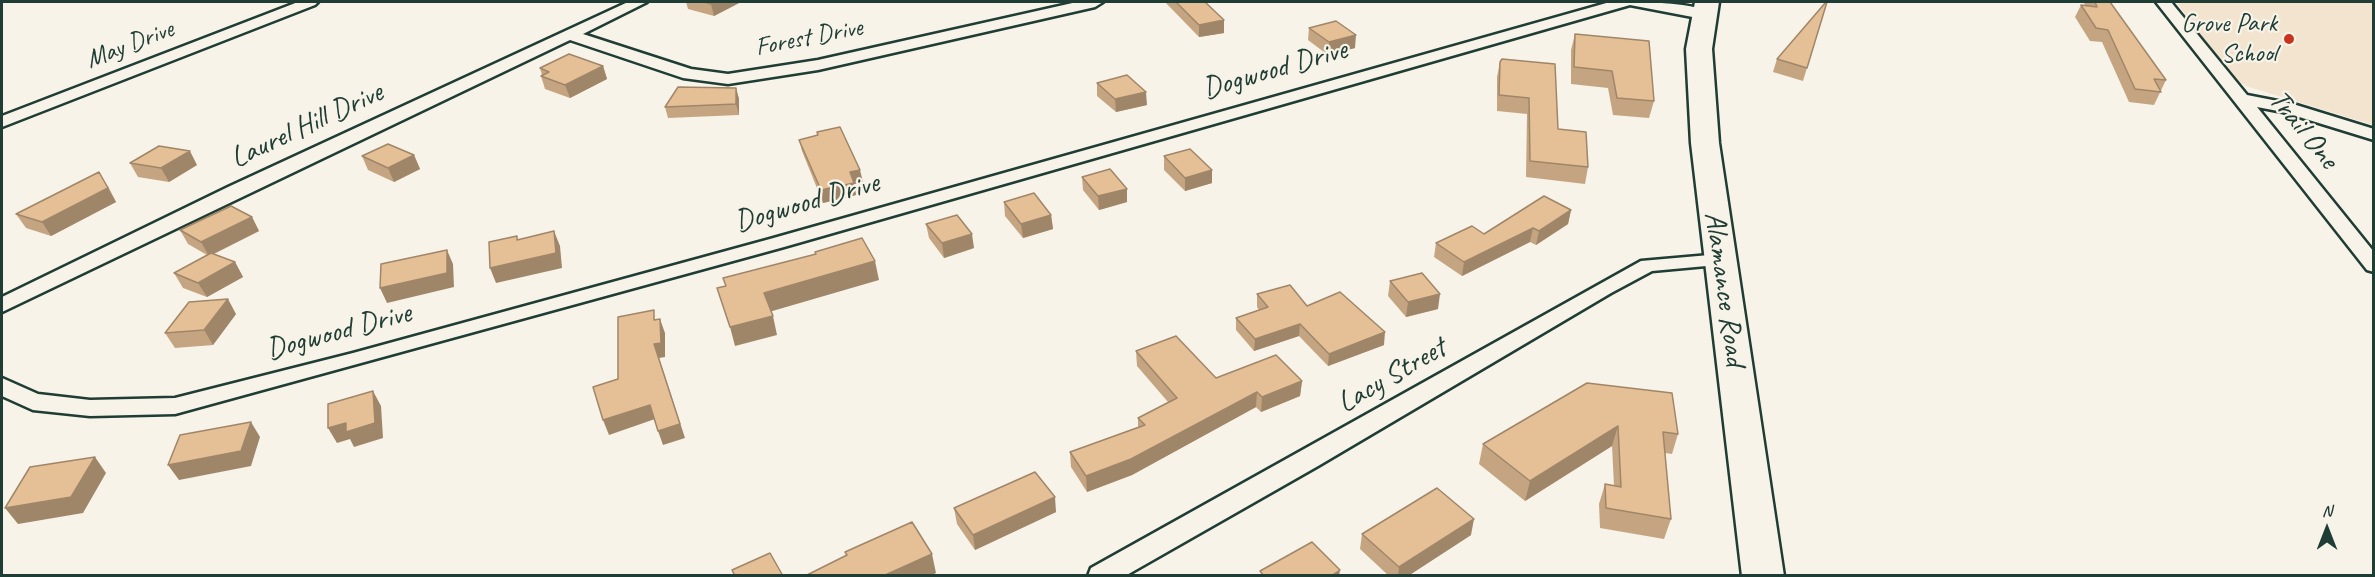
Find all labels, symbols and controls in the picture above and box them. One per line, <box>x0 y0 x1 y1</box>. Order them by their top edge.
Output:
place label: Grove Park School <box>2181 8 2277 70</box>
street label: Forest Drive <box>753 12 865 64</box>
street label: May Drive <box>82 14 178 76</box>
street label: Dogwood Drive <box>1199 32 1351 108</box>
marker: Grove Park School <box>2282 32 2296 46</box>
street label: Laurel Hill Drive <box>225 75 389 177</box>
street label: Trail One <box>2260 83 2346 177</box>
street label: Dogwood Drive <box>731 165 883 241</box>
street label: Alamance Road <box>1695 210 1753 368</box>
street label: Dogwood Drive <box>263 295 415 369</box>
street label: Lacy Street <box>1331 331 1453 421</box>
north arrow <box>2297 499 2357 559</box>
text: N <box>2322 501 2332 521</box>

